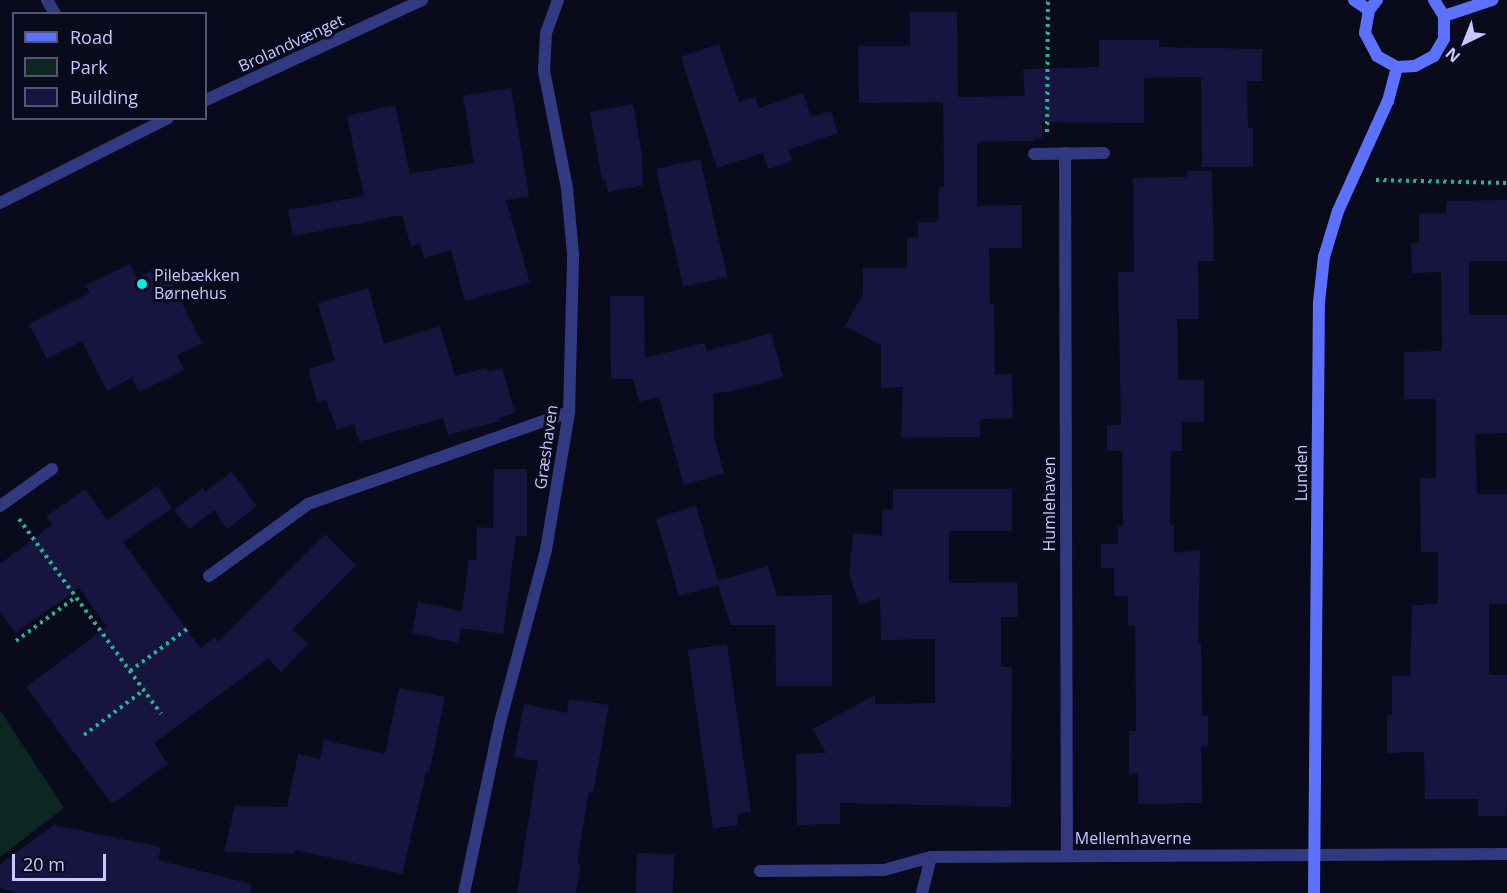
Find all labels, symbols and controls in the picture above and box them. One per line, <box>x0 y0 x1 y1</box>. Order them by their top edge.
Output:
street label: Brolandvænget <box>235 10 347 76</box>
legend <box>12 12 207 120</box>
north arrow <box>1435 12 1495 72</box>
text: Road <box>70 25 113 49</box>
text: N <box>1440 43 1465 68</box>
text: Park <box>70 55 108 79</box>
text: Building <box>70 85 138 109</box>
place label: Pilebækken Børnehus <box>154 265 240 303</box>
marker: Pilebækken Børnehus <box>135 277 149 291</box>
street label: Græshaven <box>531 404 561 490</box>
street label: Lunden <box>1291 445 1311 501</box>
street label: Humlehaven <box>1039 457 1059 551</box>
street label: Mellemhaverne <box>1075 828 1191 848</box>
scale bar <box>15 842 110 880</box>
text: 20 m <box>23 852 65 876</box>

